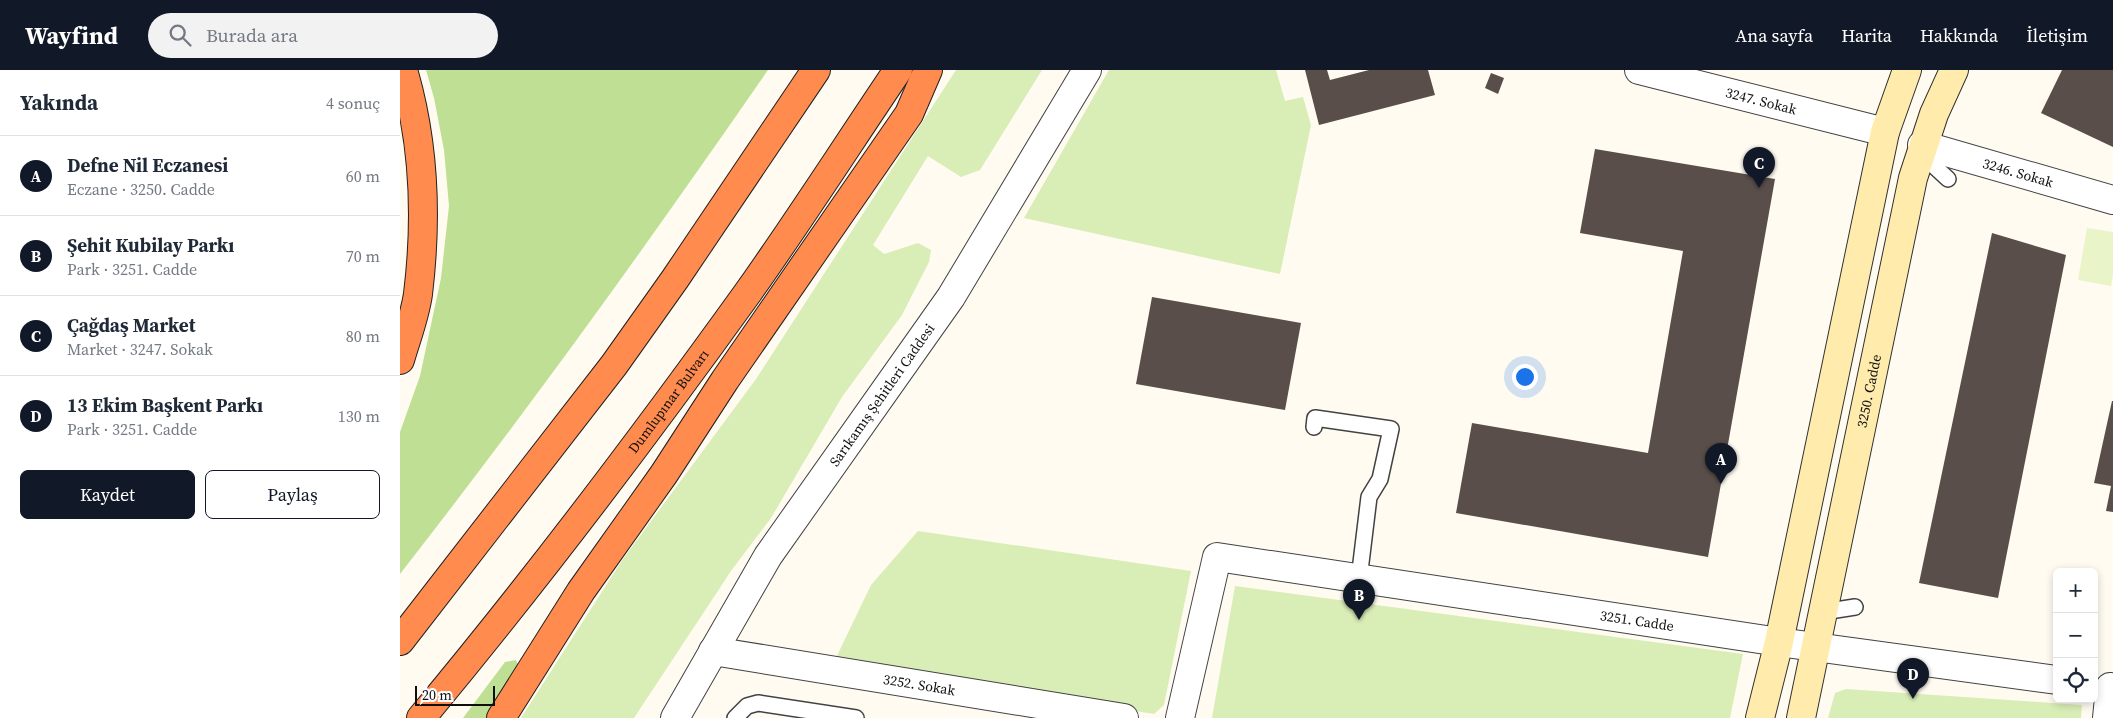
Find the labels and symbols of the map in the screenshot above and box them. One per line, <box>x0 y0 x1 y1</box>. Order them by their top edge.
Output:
street label: 3247. Sokak <box>1724 82 1799 119</box>
pin: C <box>1743 147 1775 188</box>
street label: 3246. Sokak <box>1980 153 2056 192</box>
street label: Sarıkamış Şehitleri Caddesi <box>824 320 939 470</box>
street label: Dumlupınar Bulvarı <box>623 345 714 457</box>
street label: 3250. Cadde <box>1851 352 1886 429</box>
your location <box>1512 364 1538 390</box>
pin: A <box>1705 443 1737 484</box>
pin: B <box>1343 579 1375 620</box>
street label: 3251. Cadde <box>1599 605 1675 636</box>
pin: D <box>1897 658 1929 699</box>
street label: 3252. Sokak <box>882 669 957 700</box>
scale bar <box>415 683 495 706</box>

